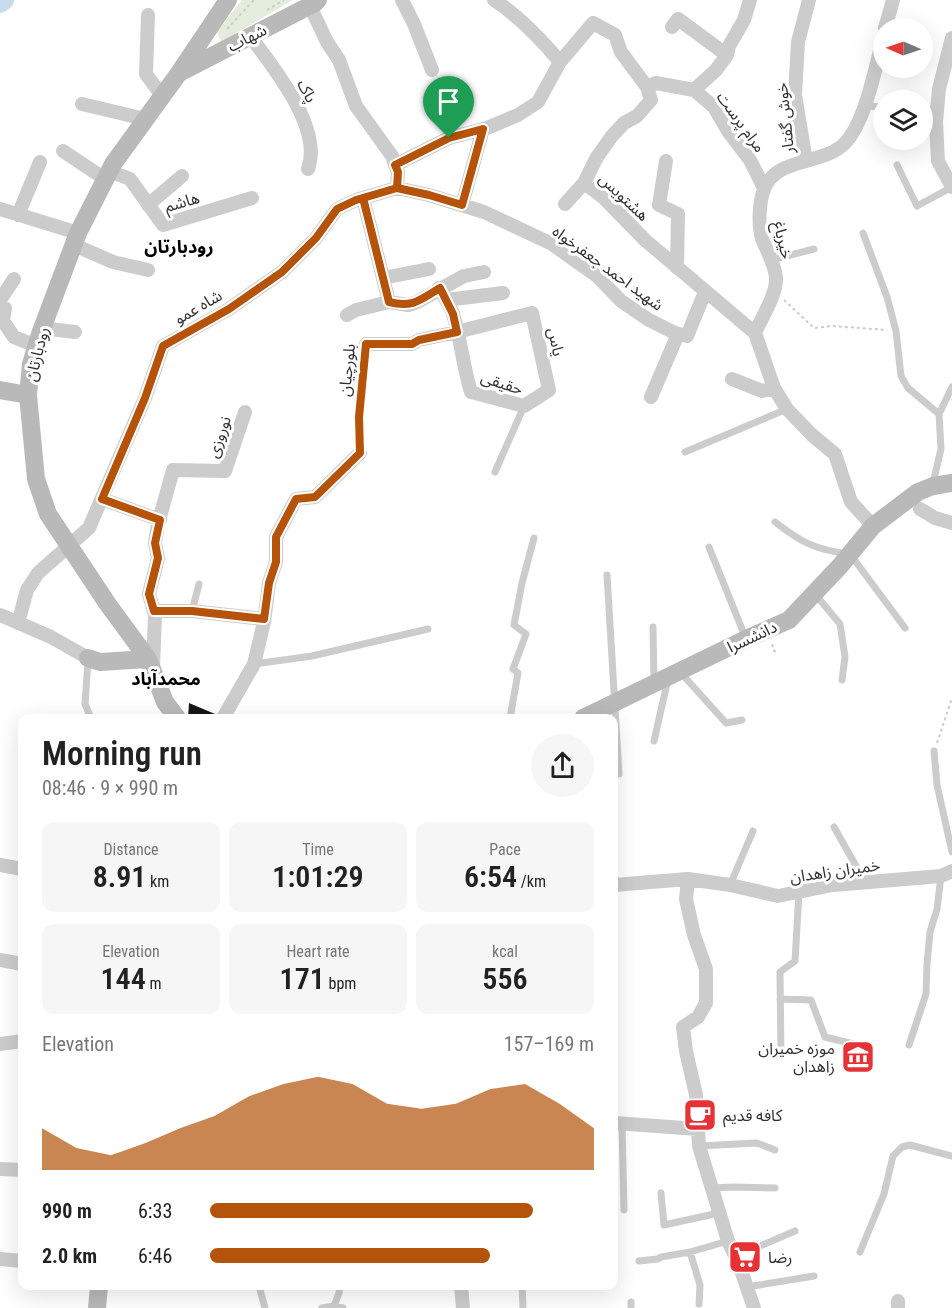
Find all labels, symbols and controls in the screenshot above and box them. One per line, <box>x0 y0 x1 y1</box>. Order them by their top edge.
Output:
north arrow <box>873 18 933 78</box>
map controls <box>873 18 933 150</box>
street label: شهاب <box>224 20 270 56</box>
street label: پاک <box>292 76 321 106</box>
pin <box>423 76 474 138</box>
street label: خوش گفتار <box>772 82 798 155</box>
icon: arrive <box>432 85 465 118</box>
street label: مرام پرست <box>710 88 769 158</box>
button: layers <box>873 90 933 150</box>
street label: هشتویس <box>595 169 653 225</box>
street label: هاشم <box>162 188 202 219</box>
street label: خیرباغ <box>766 219 797 262</box>
street label: شهید احمد جعفرخواه <box>549 221 667 315</box>
district label: رودبارتان <box>144 236 214 258</box>
street label: شاه عمو <box>171 286 225 328</box>
street label: رودبارتان <box>21 325 53 383</box>
street label: یاس <box>544 326 568 358</box>
street label: بلورچیان <box>335 343 360 397</box>
street label: حقیقی <box>479 367 525 399</box>
street label: نوروزی <box>203 414 235 460</box>
street label: دانشسرا <box>724 617 780 657</box>
district label: محمدآباد <box>131 668 201 689</box>
text: Morning run <box>42 734 202 773</box>
button: share <box>531 734 594 797</box>
text: 08:46 · 9 × 990 m <box>42 776 178 800</box>
text: Distance <box>103 840 159 859</box>
text: Time <box>302 840 334 859</box>
text: Pace <box>489 840 521 859</box>
street label: خمیران زاهدان <box>789 855 881 887</box>
text: 8.91 <box>93 859 146 894</box>
text: 1:01:29 <box>272 859 364 894</box>
text: 6:54 <box>464 859 517 894</box>
text: km <box>146 872 169 891</box>
text: /km <box>517 872 546 891</box>
text: Elevation <box>102 942 160 961</box>
text: Heart rate <box>286 942 350 961</box>
text: kcal <box>492 942 518 961</box>
text: 144 <box>101 961 146 996</box>
text: 171 <box>280 961 325 996</box>
text: 556 <box>482 961 528 996</box>
text: m <box>146 974 161 993</box>
text: bpm <box>325 974 356 993</box>
text: Elevation <box>42 1032 114 1056</box>
text: 157–169 m <box>504 1032 594 1056</box>
place label: موزه خمیران زاهدان <box>758 1039 835 1076</box>
museum icon: موزه خمیران زاهدان <box>840 1039 876 1075</box>
cafe icon: کافه قدیم <box>682 1097 718 1133</box>
place label: کافه قدیم <box>723 1106 783 1128</box>
text: 990 m <box>42 1199 92 1223</box>
text: 6:33 <box>138 1199 172 1223</box>
supermarket icon: رضا <box>727 1239 763 1275</box>
text: 2.0 km <box>42 1244 97 1268</box>
text: 6:46 <box>138 1244 172 1268</box>
place label: رضا <box>768 1248 793 1267</box>

